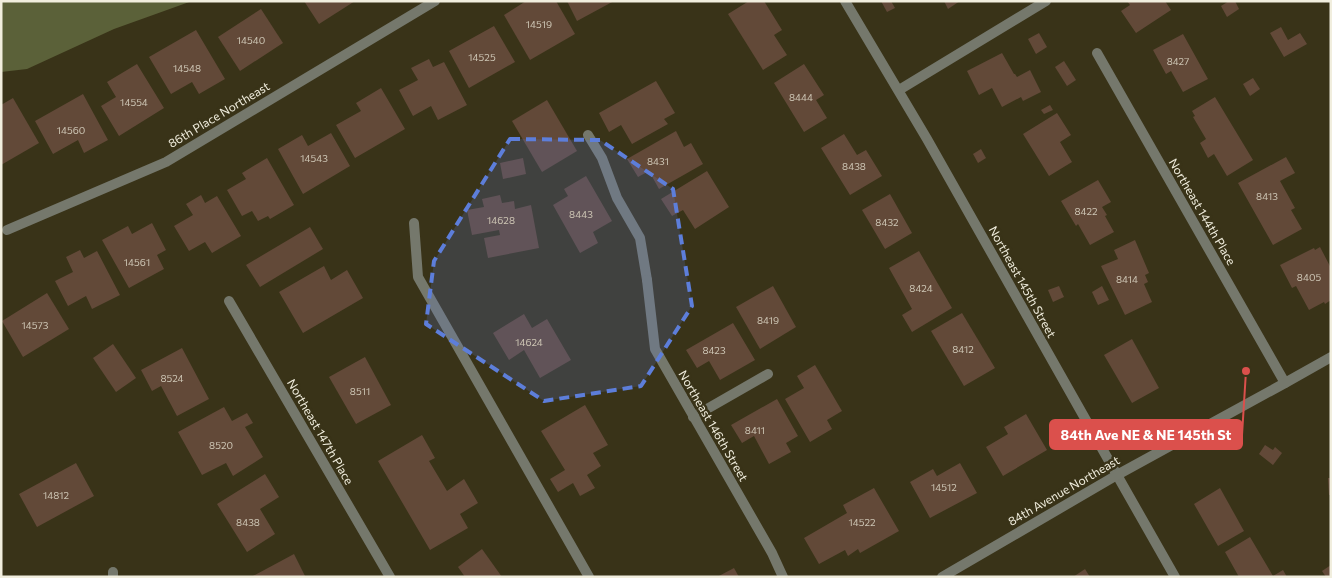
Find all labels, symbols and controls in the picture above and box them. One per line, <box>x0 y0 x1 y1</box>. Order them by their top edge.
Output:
house number: 14519 <box>526 18 552 30</box>
house number: 14540 <box>237 34 265 46</box>
house number: 14525 <box>468 51 496 63</box>
house number: 8427 <box>1167 55 1189 67</box>
house number: 14548 <box>173 62 201 74</box>
street label: 86th Place Northeast <box>165 78 272 150</box>
house number: 8444 <box>789 91 813 103</box>
house number: 14554 <box>120 96 148 108</box>
house number: 14560 <box>57 124 85 136</box>
house number: 14543 <box>300 152 328 164</box>
house number: 8431 <box>647 155 669 167</box>
street label: Northeast 144th Place <box>1167 156 1239 267</box>
house number: 8438 <box>842 160 866 172</box>
house number: 8413 <box>1256 190 1278 202</box>
house number: 8422 <box>1074 205 1098 217</box>
house number: 8443 <box>569 208 593 220</box>
house number: 14628 <box>487 214 515 226</box>
house number: 8432 <box>875 216 899 228</box>
street label: Northeast 145th Street <box>986 223 1059 340</box>
house number: 14561 <box>124 256 150 268</box>
house number: 8405 <box>1297 271 1321 283</box>
house number: 8414 <box>1116 273 1138 285</box>
house number: 8424 <box>909 282 933 294</box>
house number: 8419 <box>757 314 779 326</box>
house number: 14573 <box>21 319 49 331</box>
house number: 14624 <box>515 336 543 348</box>
house number: 8412 <box>952 343 974 355</box>
house number: 8423 <box>702 344 726 356</box>
street label: Northeast 146th Street <box>676 368 751 483</box>
house number: 8524 <box>160 372 184 384</box>
street label: Northeast 147th Place <box>285 376 357 487</box>
house number: 8511 <box>350 385 370 397</box>
callout: 84th Ave NE & NE 145th St <box>1050 420 1242 449</box>
house number: 8411 <box>745 424 765 436</box>
text: 84th Ave NE & NE 145th St <box>1060 426 1232 443</box>
house number: 8520 <box>209 439 233 451</box>
street label: 84th Avenue Northeast <box>1005 452 1122 528</box>
house number: 14512 <box>931 481 957 493</box>
house number: 14812 <box>43 489 70 501</box>
house number: 8438 <box>236 516 260 528</box>
house number: 14522 <box>848 516 876 528</box>

